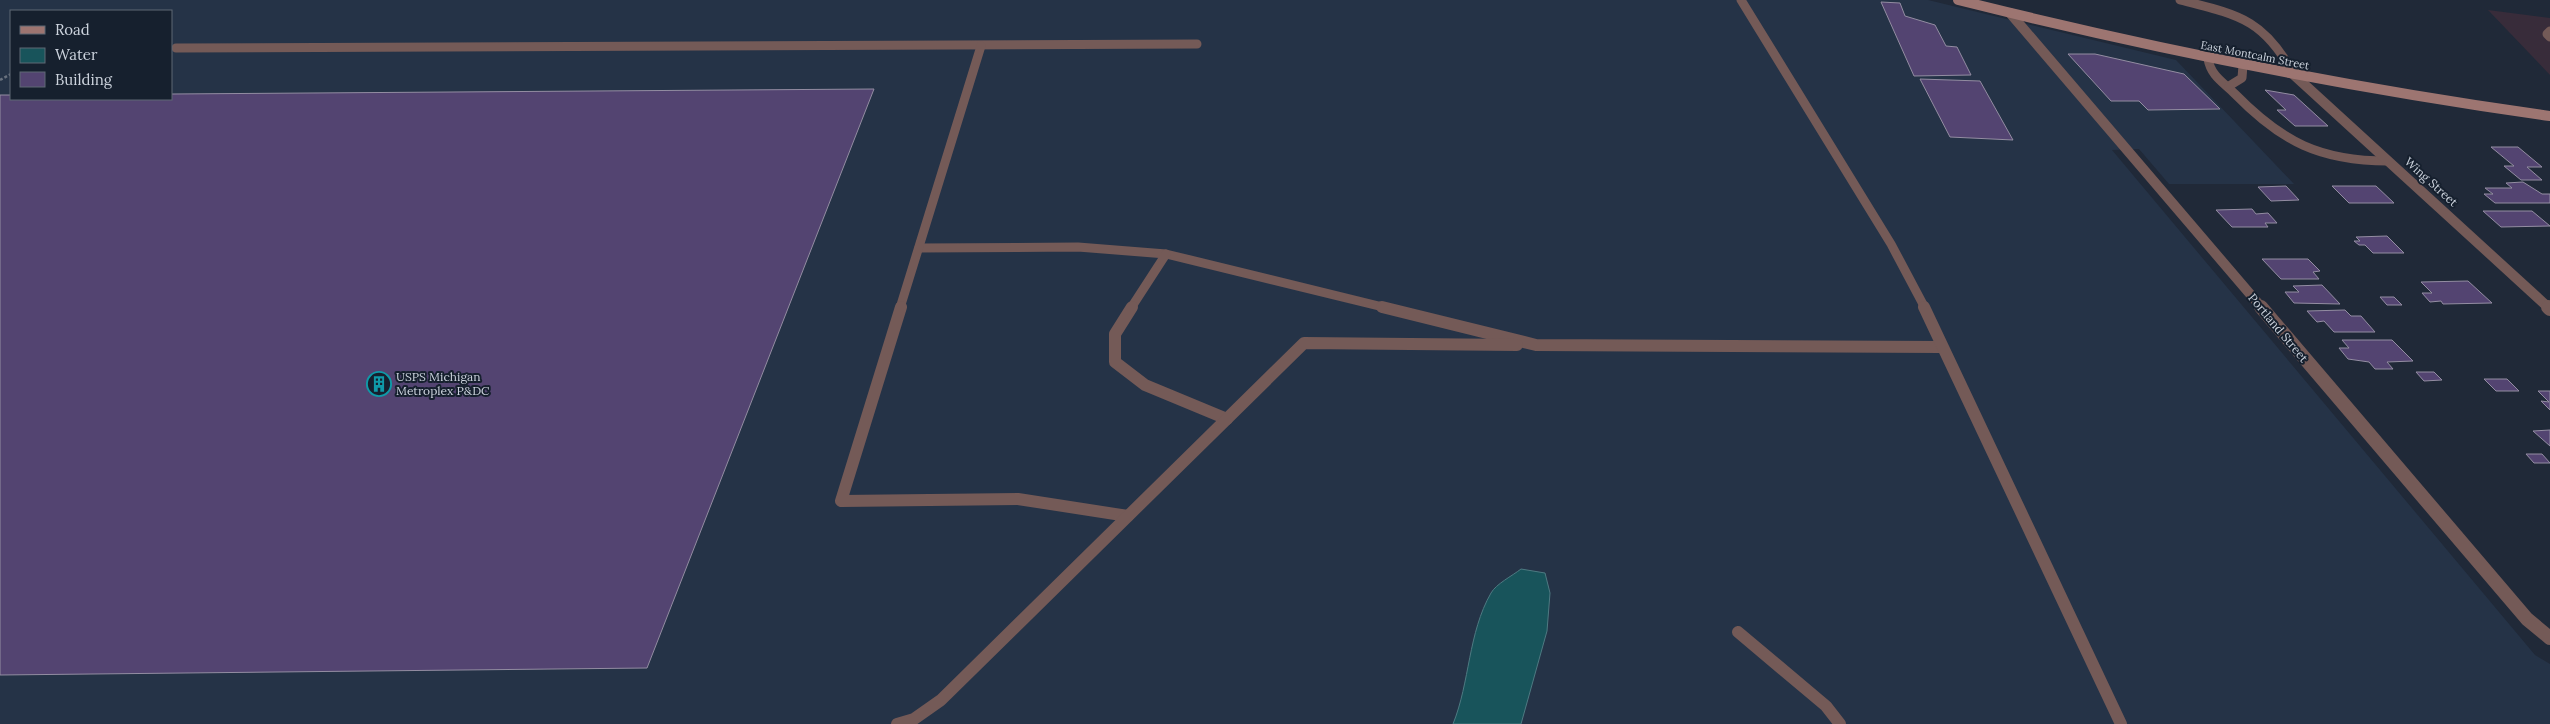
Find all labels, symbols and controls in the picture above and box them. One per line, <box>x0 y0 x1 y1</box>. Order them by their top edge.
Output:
legend <box>10 10 172 100</box>
text: Road <box>55 20 90 39</box>
street label: East Montcalm Street <box>2199 38 2311 73</box>
text: Water <box>55 45 98 64</box>
text: Building <box>55 70 113 89</box>
street label: Wing Street <box>2402 154 2461 210</box>
street label: Portland Street <box>2245 290 2312 365</box>
place label: USPS Michigan Metroplex P&DC <box>396 369 490 398</box>
building icon: USPS Michigan Metroplex P&DC <box>366 371 392 397</box>

